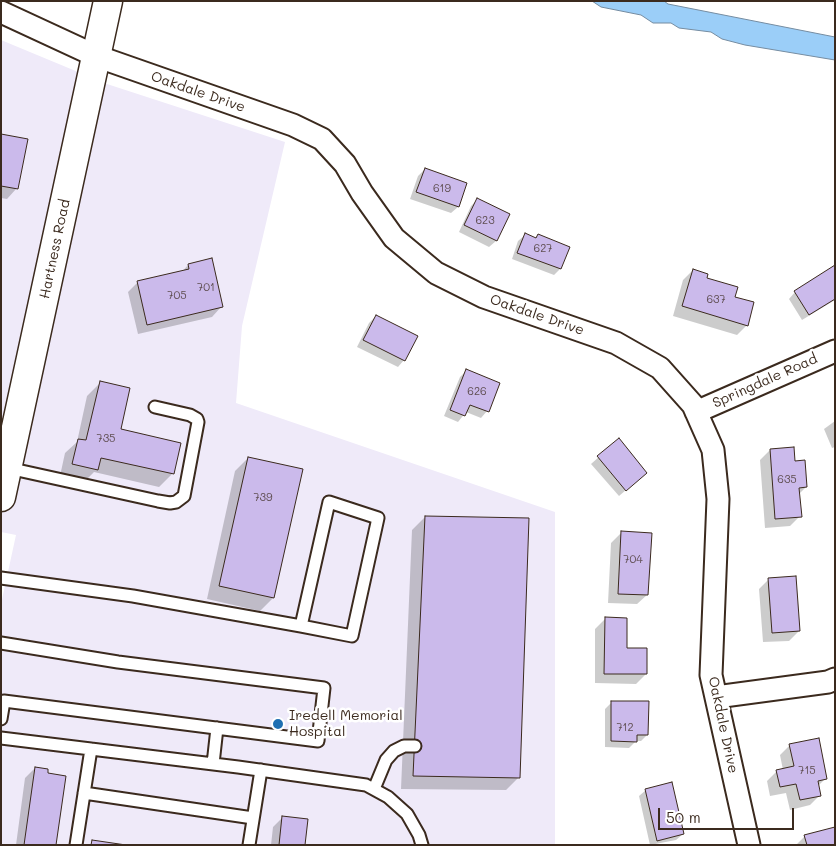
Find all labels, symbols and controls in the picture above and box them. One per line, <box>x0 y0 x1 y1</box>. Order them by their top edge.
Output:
street label: Oakdale Drive <box>149 68 247 116</box>
house number: 619 <box>433 182 451 196</box>
street label: Hartness Road <box>36 198 74 300</box>
house number: 623 <box>475 214 495 228</box>
house number: 627 <box>534 242 552 256</box>
house number: 701 <box>197 281 215 295</box>
house number: 705 <box>167 289 187 303</box>
street label: Oakdale Drive <box>488 291 586 339</box>
house number: 637 <box>706 293 726 307</box>
street label: Springdale Road <box>710 350 820 412</box>
house number: 626 <box>467 385 487 399</box>
house number: 735 <box>97 432 115 446</box>
house number: 635 <box>777 473 797 487</box>
house number: 739 <box>253 491 273 505</box>
house number: 704 <box>623 553 643 567</box>
street label: Oakdale Drive <box>705 675 741 775</box>
place label: Iredell Memorial Hospital <box>289 708 403 740</box>
marker: Iredell Memorial Hospital <box>271 717 285 731</box>
house number: 712 <box>616 721 634 735</box>
house number: 715 <box>798 764 816 778</box>
scale bar <box>661 798 797 830</box>
text: 50 m <box>666 807 701 827</box>

